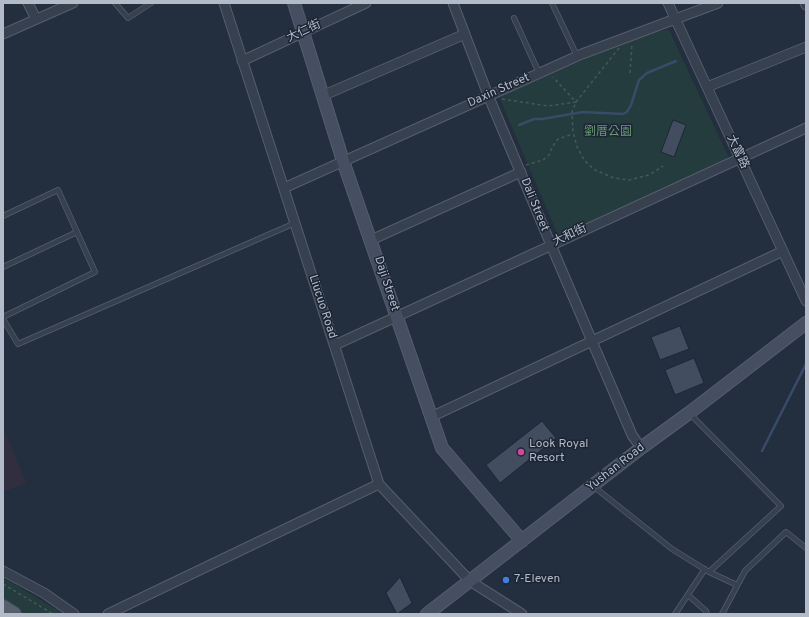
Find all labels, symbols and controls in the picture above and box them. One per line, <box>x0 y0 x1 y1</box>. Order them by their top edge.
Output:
street label: 大仁街 <box>285 18 323 46</box>
street label: Daxin Street <box>466 71 532 111</box>
park label: 劉厝公園 <box>584 126 632 140</box>
street label: 大富路 <box>723 133 751 171</box>
street label: Dali Street <box>517 176 551 234</box>
street label: 大和街 <box>551 222 589 250</box>
street label: Daji Street <box>370 255 402 313</box>
street label: Liucuo Road <box>305 273 339 341</box>
place label: Look Royal Resort <box>529 438 588 466</box>
street label: Yushan Road <box>584 441 648 495</box>
marker: Look Royal Resort <box>516 447 526 457</box>
place label: 7-Eleven <box>514 573 560 587</box>
marker: 7-Eleven <box>501 575 511 585</box>

